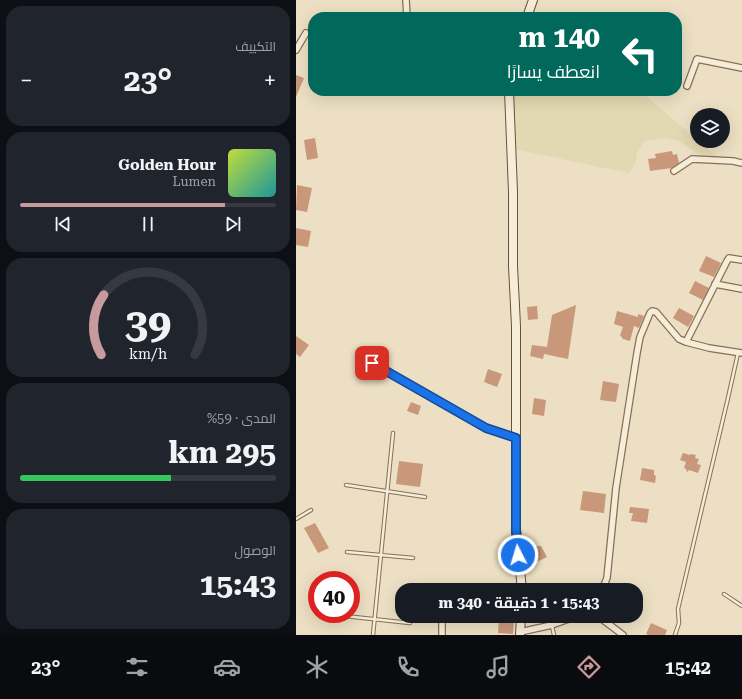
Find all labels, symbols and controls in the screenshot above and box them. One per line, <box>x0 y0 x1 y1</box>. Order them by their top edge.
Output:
text: 140 m <box>519 21 600 54</box>
icon: left <box>614 28 666 80</box>
text: التكييف <box>235 39 276 54</box>
text: انعطف يسارًا <box>507 61 600 82</box>
text: 23° <box>124 63 172 98</box>
text: − <box>20 68 32 93</box>
text: + <box>264 68 276 93</box>
map controls <box>690 108 730 148</box>
button: layers <box>690 108 730 148</box>
text: Golden Hour <box>118 156 216 174</box>
text: Lumen <box>172 174 216 189</box>
icon: previous <box>52 213 74 235</box>
icon: pause <box>137 213 159 235</box>
icon: next <box>222 213 244 235</box>
text: 39 <box>125 299 171 348</box>
text: km/h <box>129 346 167 362</box>
pin <box>355 346 389 380</box>
icon: arrive <box>361 352 383 374</box>
text: المدى · 59% <box>207 411 276 426</box>
text: 295 km <box>168 435 276 470</box>
position arrow <box>497 534 539 576</box>
text: الوصول <box>235 543 276 558</box>
text: 15:43 <box>199 567 276 602</box>
speed limit sign: 40 <box>308 571 360 623</box>
text: 15:43 · 1 دقيقة · 340 m <box>439 594 599 612</box>
icon: filters <box>123 653 151 681</box>
icon: car <box>213 653 241 681</box>
icon: climate <box>303 653 331 681</box>
icon: phone <box>394 653 422 681</box>
icon: music <box>484 653 512 681</box>
icon: directions <box>575 653 603 681</box>
text: 23° <box>31 657 60 678</box>
text: 15:42 <box>665 657 711 678</box>

